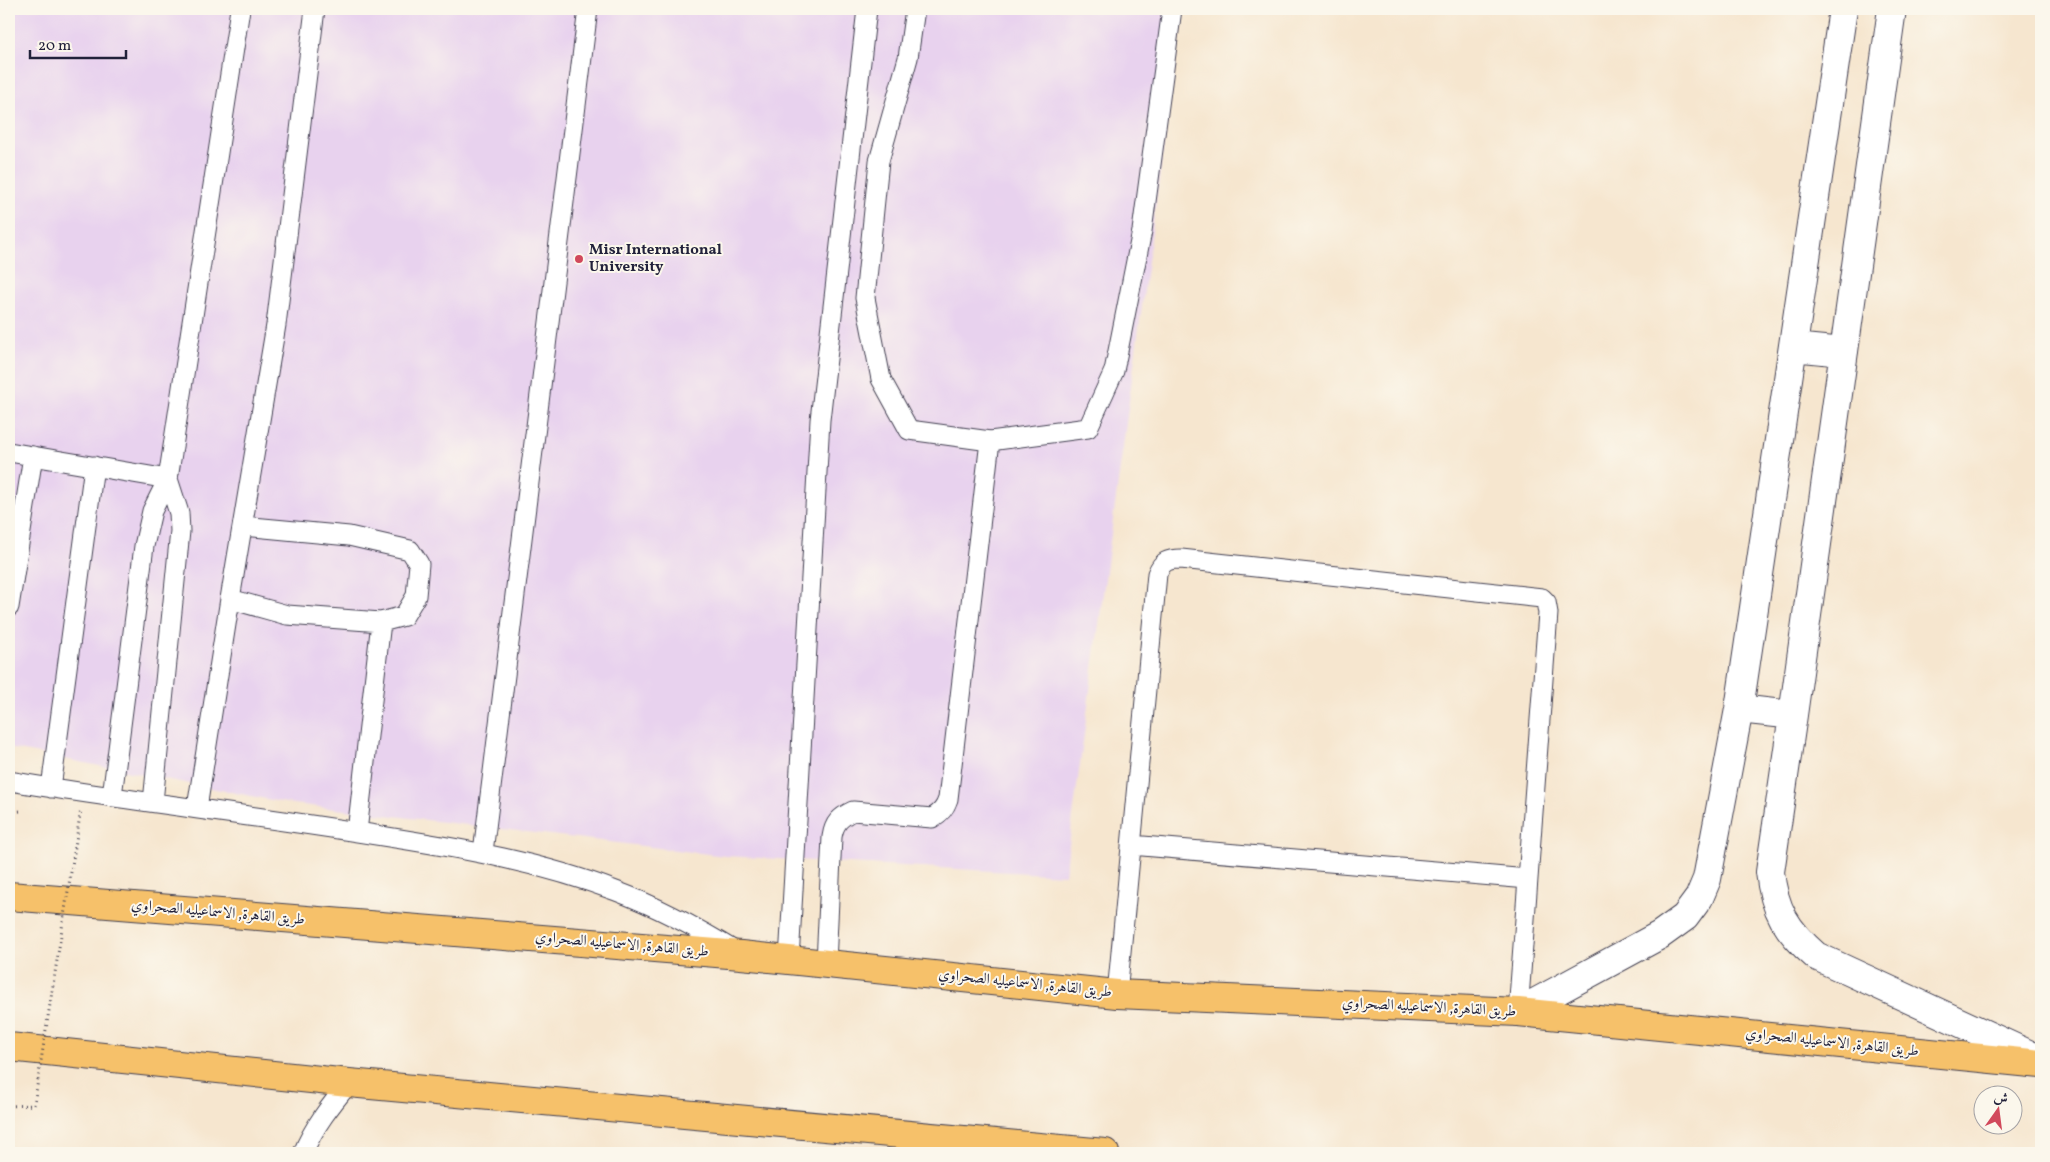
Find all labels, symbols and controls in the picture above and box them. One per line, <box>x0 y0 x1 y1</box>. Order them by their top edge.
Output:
scale bar <box>30 28 126 60</box>
text: 20 m <box>38 36 71 57</box>
place label: Misr International University <box>589 240 722 278</box>
marker: Misr International University <box>573 253 585 265</box>
street label: طريق القاهرة, الاسماعيليه الصحراوي <box>130 895 306 931</box>
street label: طريق القاهرة, الاسماعيليه الصحراوي <box>534 927 710 963</box>
street label: طريق القاهرة, الاسماعيليه الصحراوي <box>937 964 1113 1004</box>
street label: طريق القاهرة, الاسماعيليه الصحراوي <box>1341 993 1517 1023</box>
street label: طريق القاهرة, الاسماعيليه الصحراوي <box>1744 1023 1920 1063</box>
north arrow <box>1972 1084 2022 1134</box>
text: ش <box>1992 1088 2010 1110</box>

